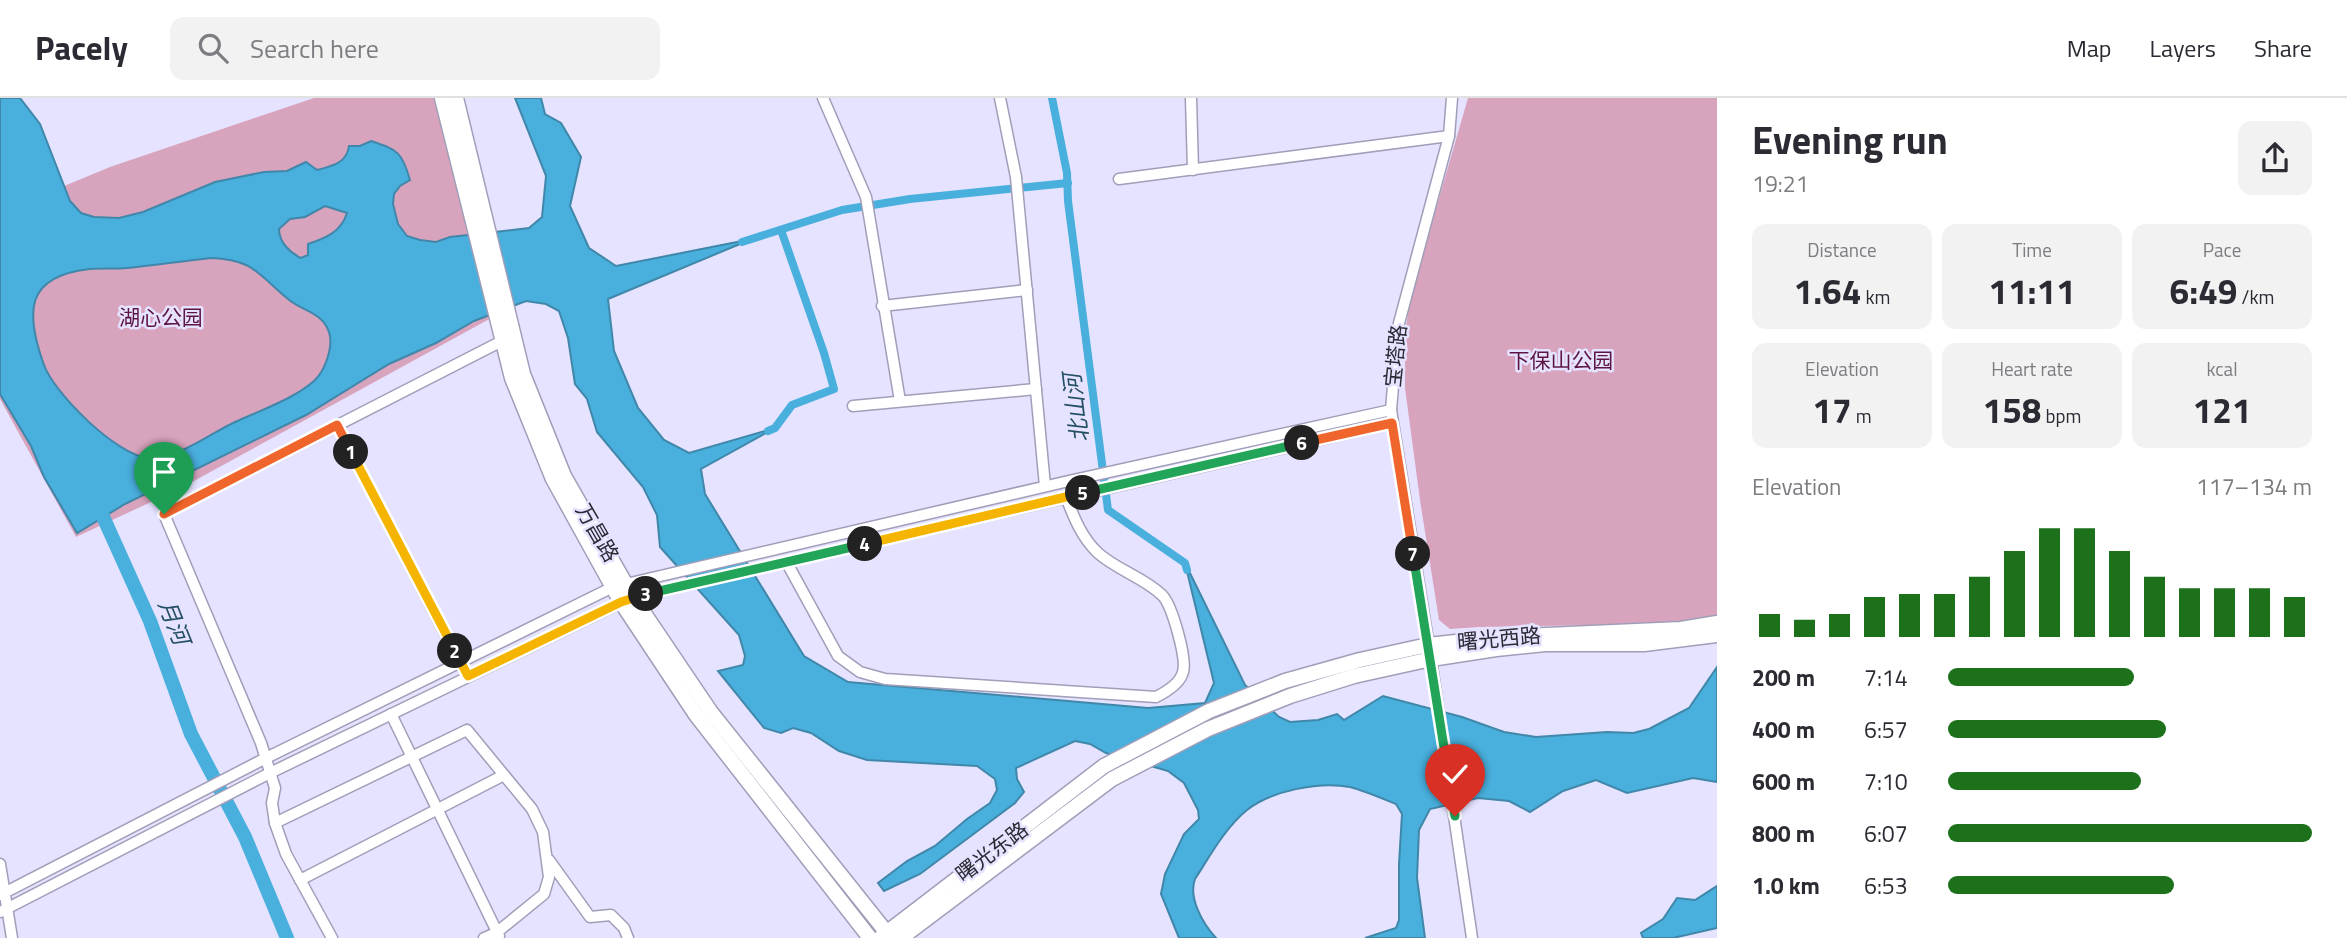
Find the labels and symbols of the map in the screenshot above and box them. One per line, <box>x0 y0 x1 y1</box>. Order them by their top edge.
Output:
park label: 湖心公园 <box>119 301 203 333</box>
street label: 宝塔路 <box>1376 323 1414 389</box>
park label: 下保山公园 <box>1509 344 1614 376</box>
water label: 北山河 <box>1053 368 1097 444</box>
pin: 6 <box>1284 426 1320 460</box>
pin: 1 <box>334 434 368 470</box>
pin <box>134 442 194 514</box>
pin: 5 <box>1066 476 1100 510</box>
street label: 万昌路 <box>568 497 627 568</box>
pin: 4 <box>848 526 882 562</box>
pin: 7 <box>1396 536 1430 572</box>
pin: 3 <box>628 576 664 612</box>
water label: 月河 <box>150 594 201 653</box>
street label: 曙光西路 <box>1456 618 1542 658</box>
pin: 2 <box>438 634 472 668</box>
pin <box>1425 744 1485 816</box>
street label: 曙光东路 <box>948 813 1035 889</box>

